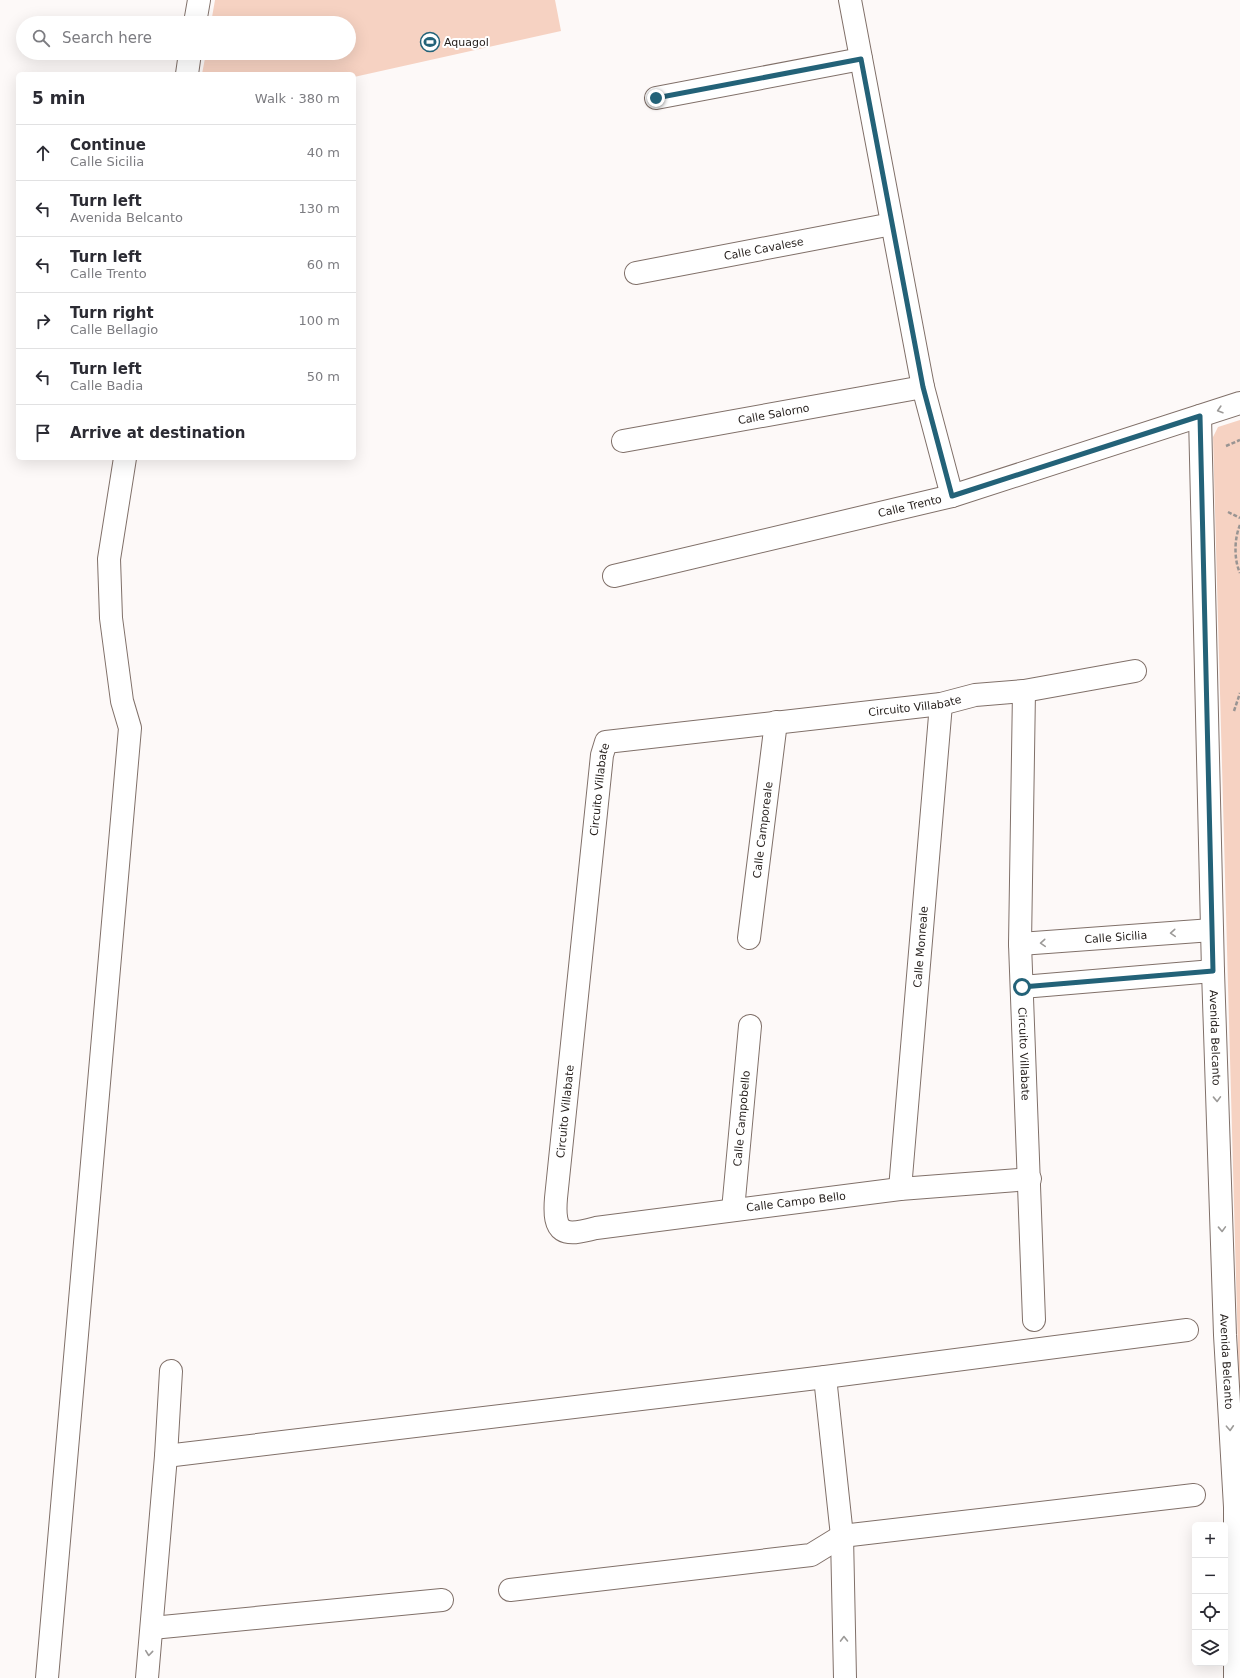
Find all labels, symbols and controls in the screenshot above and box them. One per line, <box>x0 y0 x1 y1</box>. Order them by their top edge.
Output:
search box <box>16 16 356 60</box>
icon: search <box>30 27 52 49</box>
text: Search here <box>62 29 152 47</box>
sports icon: Aquagol <box>419 31 441 53</box>
place label: Aquagol <box>444 36 489 49</box>
text: 5 min <box>32 88 85 108</box>
route end <box>647 89 665 107</box>
text: Walk · 380 m <box>255 91 340 106</box>
text: Continue <box>70 136 146 154</box>
icon: ahead <box>32 142 54 164</box>
text: 40 m <box>307 145 340 160</box>
text: Calle Sicilia <box>70 154 144 169</box>
text: Turn left <box>70 192 142 210</box>
icon: left <box>32 198 54 220</box>
text: 130 m <box>298 201 340 216</box>
text: Avenida Belcanto <box>70 210 183 225</box>
street label: Calle Cavalese <box>723 235 805 263</box>
text: Turn left <box>70 248 142 266</box>
icon: left <box>32 254 54 276</box>
text: 60 m <box>307 257 340 272</box>
text: Calle Trento <box>70 266 147 281</box>
text: Turn right <box>70 304 154 322</box>
icon: right <box>32 310 54 332</box>
text: 100 m <box>298 313 340 328</box>
text: Calle Bellagio <box>70 322 158 337</box>
text: Turn left <box>70 360 142 378</box>
icon: left <box>32 366 54 388</box>
text: 50 m <box>307 369 340 384</box>
text: Calle Badia <box>70 378 143 393</box>
street label: Calle Salorno <box>737 401 811 427</box>
one-way arrow <box>1217 405 1224 414</box>
icon: arrive <box>32 422 54 444</box>
text: Arrive at destination <box>70 424 245 442</box>
street label: Calle Trento <box>877 492 943 520</box>
street label: Circuito Villabate <box>868 692 963 719</box>
street label: Circuito Villabate <box>587 741 612 837</box>
street label: Calle Camporeale <box>750 781 775 879</box>
street label: Calle Monreale <box>911 905 930 988</box>
street label: Calle Sicilia <box>1084 928 1148 946</box>
one-way arrow <box>1170 929 1176 938</box>
one-way arrow <box>1040 938 1046 947</box>
route start <box>1013 978 1031 996</box>
street label: Avenida Belcanto <box>1207 990 1223 1086</box>
street label: Circuito Villabate <box>1016 1007 1032 1101</box>
street label: Circuito Villabate <box>554 1064 576 1159</box>
street label: Calle Campobello <box>731 1070 752 1167</box>
one-way arrow <box>1213 1096 1222 1102</box>
street label: Calle Campo Bello <box>745 1189 847 1215</box>
one-way arrow <box>1217 1226 1226 1232</box>
street label: Avenida Belcanto <box>1218 1314 1236 1410</box>
one-way arrow <box>1226 1425 1235 1431</box>
map controls <box>1192 1522 1228 1666</box>
button: + <box>1192 1522 1228 1558</box>
button: − <box>1192 1558 1228 1594</box>
button: locate <box>1192 1594 1228 1630</box>
button: layers <box>1192 1630 1228 1666</box>
one-way arrow <box>840 1636 848 1642</box>
one-way arrow <box>145 1650 154 1656</box>

